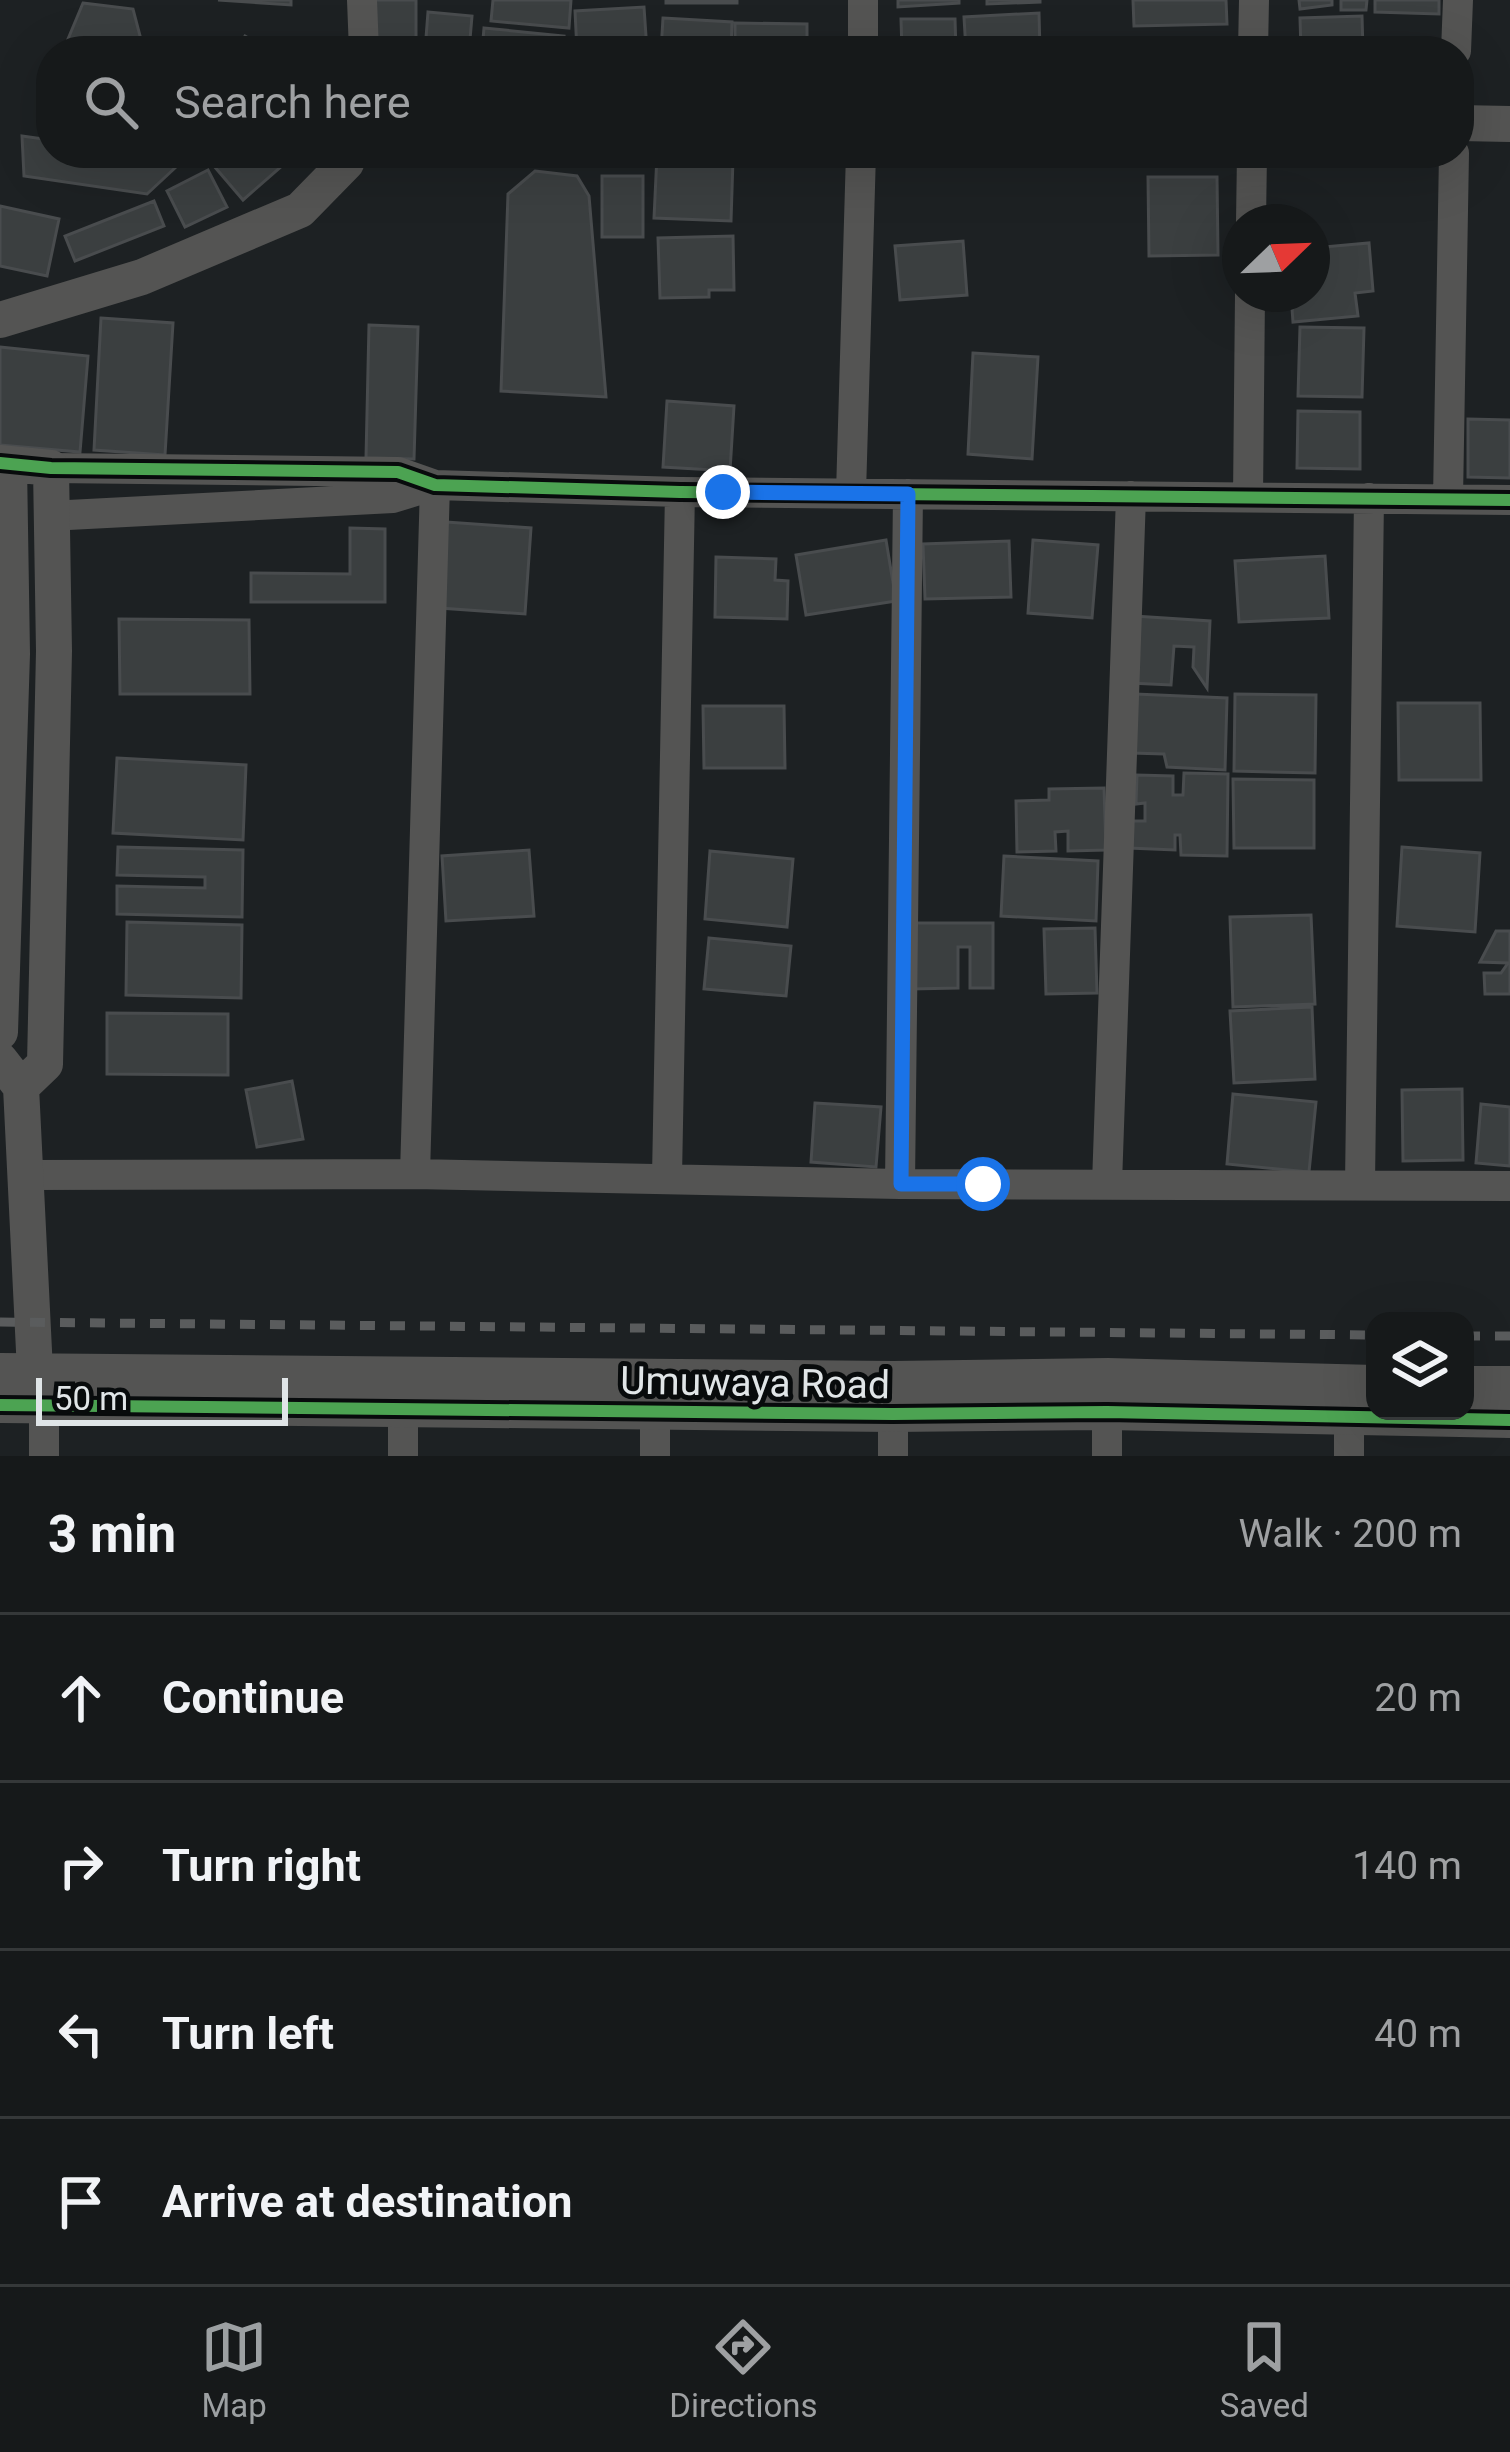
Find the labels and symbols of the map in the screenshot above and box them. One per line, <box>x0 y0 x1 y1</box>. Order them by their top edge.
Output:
north arrow <box>1222 204 1330 312</box>
route end <box>696 465 750 519</box>
route start <box>956 1157 1010 1211</box>
street label: Umuwaya Road <box>620 1358 890 1408</box>
scale bar <box>36 1372 288 1425</box>

